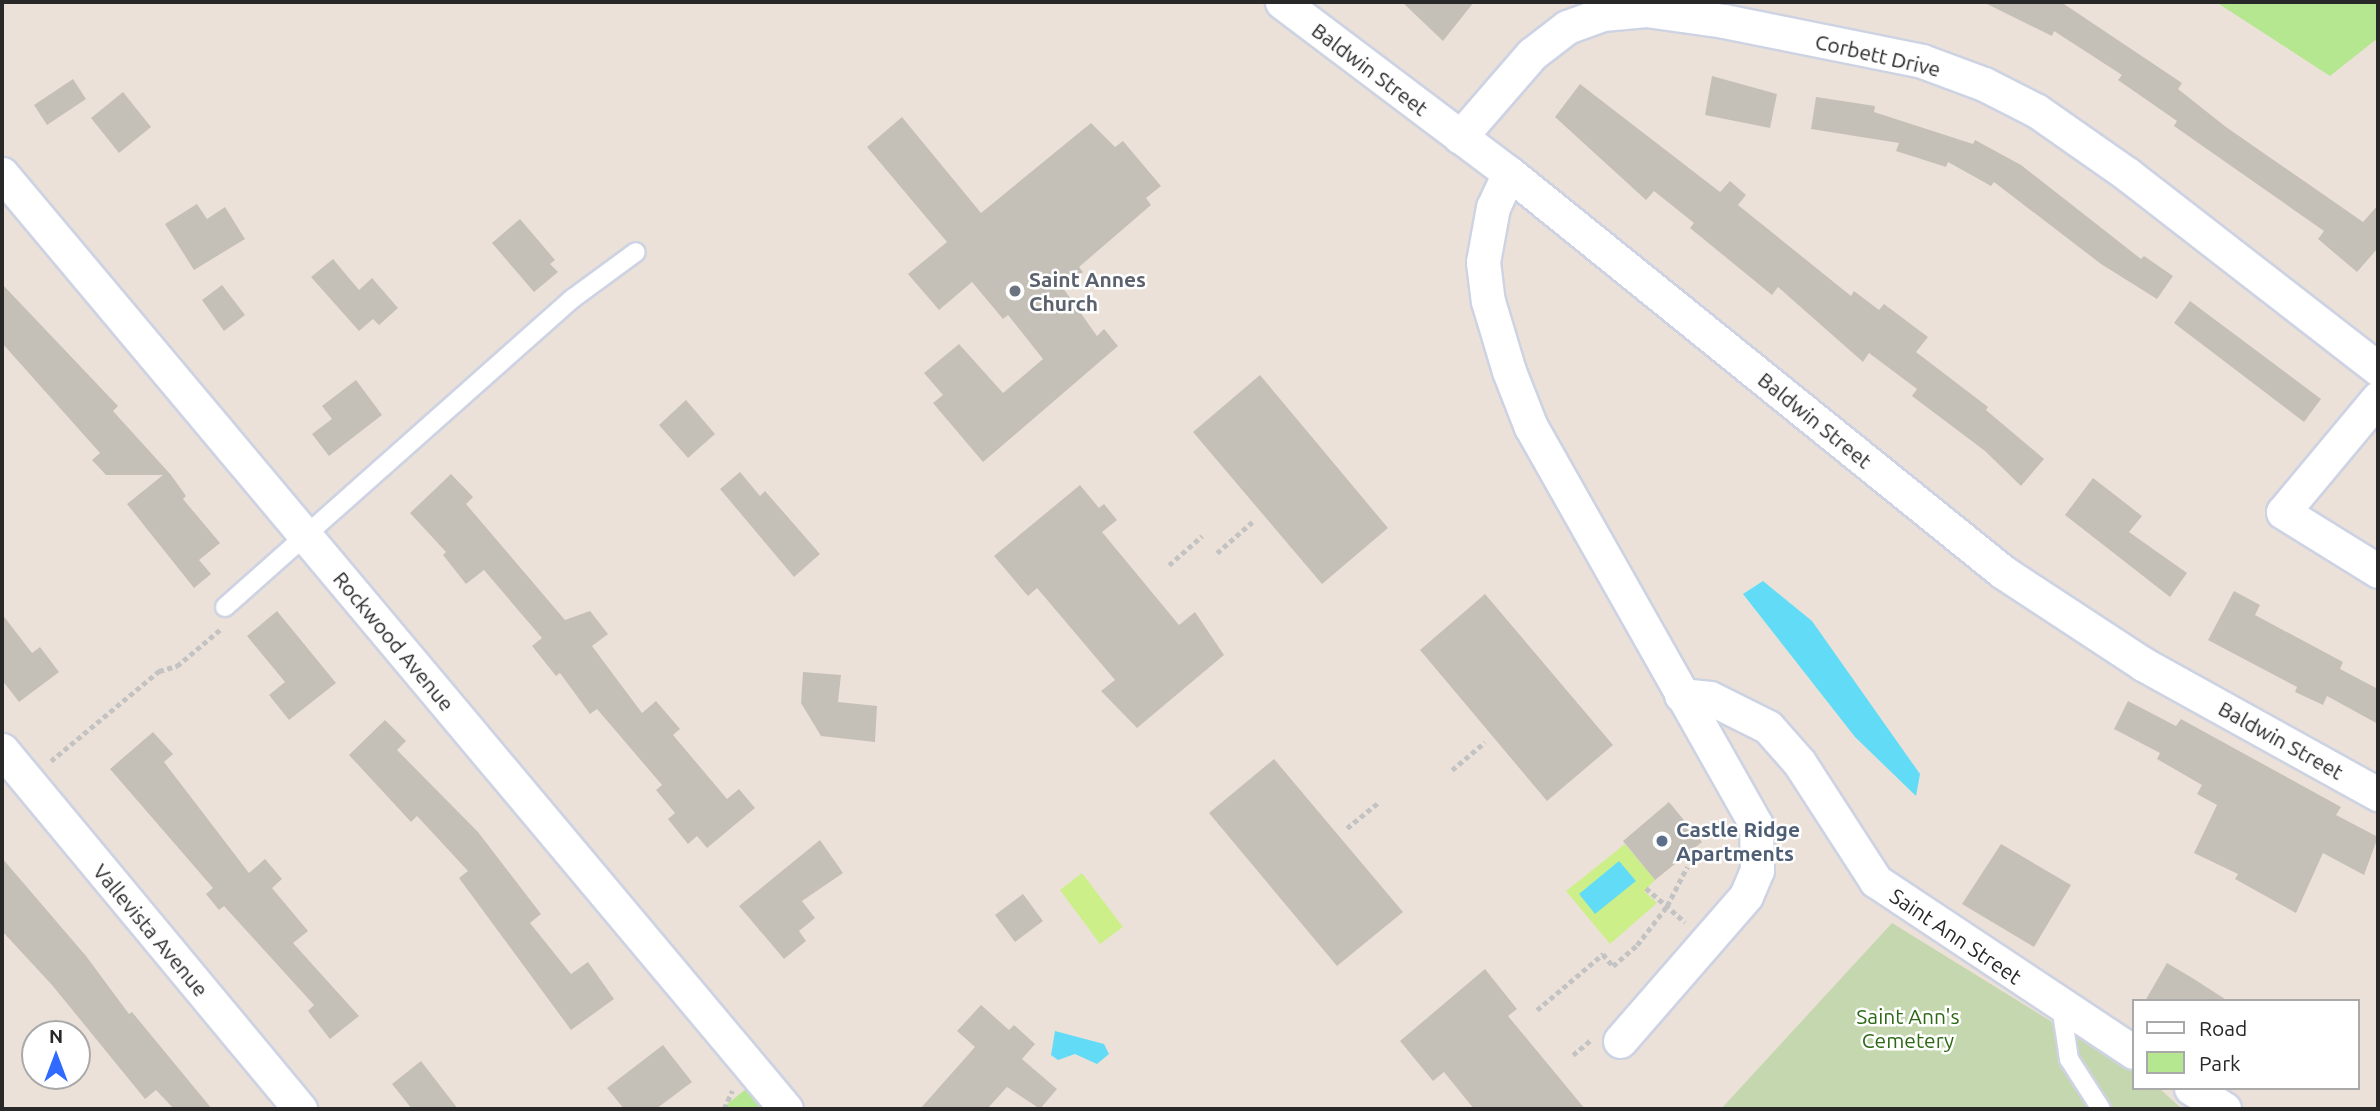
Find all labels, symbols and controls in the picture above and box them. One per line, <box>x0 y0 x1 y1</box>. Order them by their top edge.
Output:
street label: Baldwin Street <box>1307 17 1433 121</box>
street label: Corbett Drive <box>1813 28 1943 82</box>
place label: Saint Annes Church <box>1029 266 1146 316</box>
marker: Saint Annes Church <box>1007 283 1023 299</box>
street label: Baldwin Street <box>1753 367 1877 473</box>
street label: Rockwood Avenue <box>328 566 460 716</box>
street label: Baldwin Street <box>2214 695 2348 785</box>
place label: Castle Ridge Apartments <box>1676 816 1800 866</box>
marker: Castle Ridge Apartments <box>1654 833 1670 849</box>
street label: Vallevista Avenue <box>88 859 214 1001</box>
street label: Saint Ann Street <box>1886 883 2026 989</box>
legend <box>2132 999 2359 1090</box>
park label: Saint Ann's Cemetery <box>1856 1003 1960 1053</box>
text: Road <box>2199 1016 2247 1040</box>
north arrow <box>21 1020 91 1090</box>
text: N <box>49 1025 63 1047</box>
text: Park <box>2199 1051 2241 1075</box>

